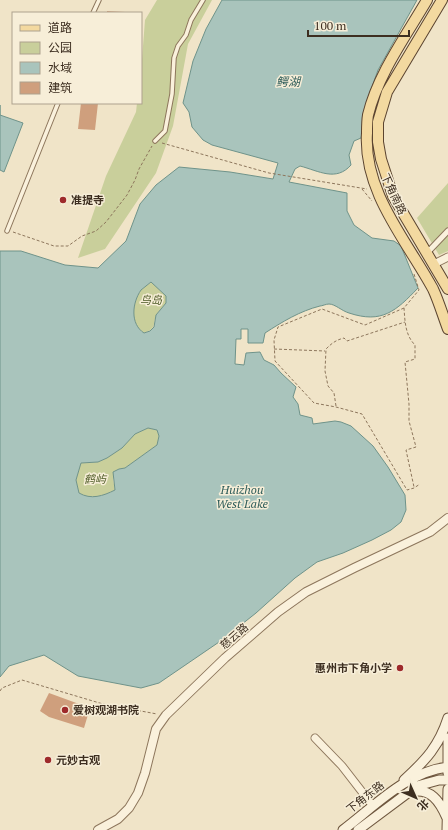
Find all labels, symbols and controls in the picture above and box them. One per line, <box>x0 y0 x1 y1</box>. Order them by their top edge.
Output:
legend <box>12 12 142 104</box>
scale bar <box>308 12 409 38</box>
text: 100 m <box>314 18 347 33</box>
text: 道路 <box>48 20 72 35</box>
text: 公园 <box>48 40 72 55</box>
text: 水域 <box>48 60 72 75</box>
water label: 鳄湖 <box>276 74 302 89</box>
text: 建筑 <box>48 80 72 95</box>
street label: 下角南路 <box>378 171 410 217</box>
place label: 准提寺 <box>71 193 104 207</box>
marker: 准提寺 <box>58 195 68 205</box>
park label: 鸟岛 <box>140 293 163 307</box>
park label: 鹤屿 <box>84 472 108 486</box>
water label: Huizhou West Lake <box>216 482 269 511</box>
street label: 慈云路 <box>217 620 251 652</box>
place label: 惠州市下角小学 <box>315 661 392 675</box>
marker: 惠州市下角小学 <box>395 663 405 673</box>
place label: 爱树观湖书院 <box>73 703 139 717</box>
marker: 爱树观湖书院 <box>60 705 70 715</box>
place label: 元妙古观 <box>56 753 100 767</box>
marker: 元妙古观 <box>43 755 53 765</box>
street label: 下角东路 <box>343 778 387 816</box>
north arrow <box>396 778 436 818</box>
text: 北 <box>414 796 432 814</box>

